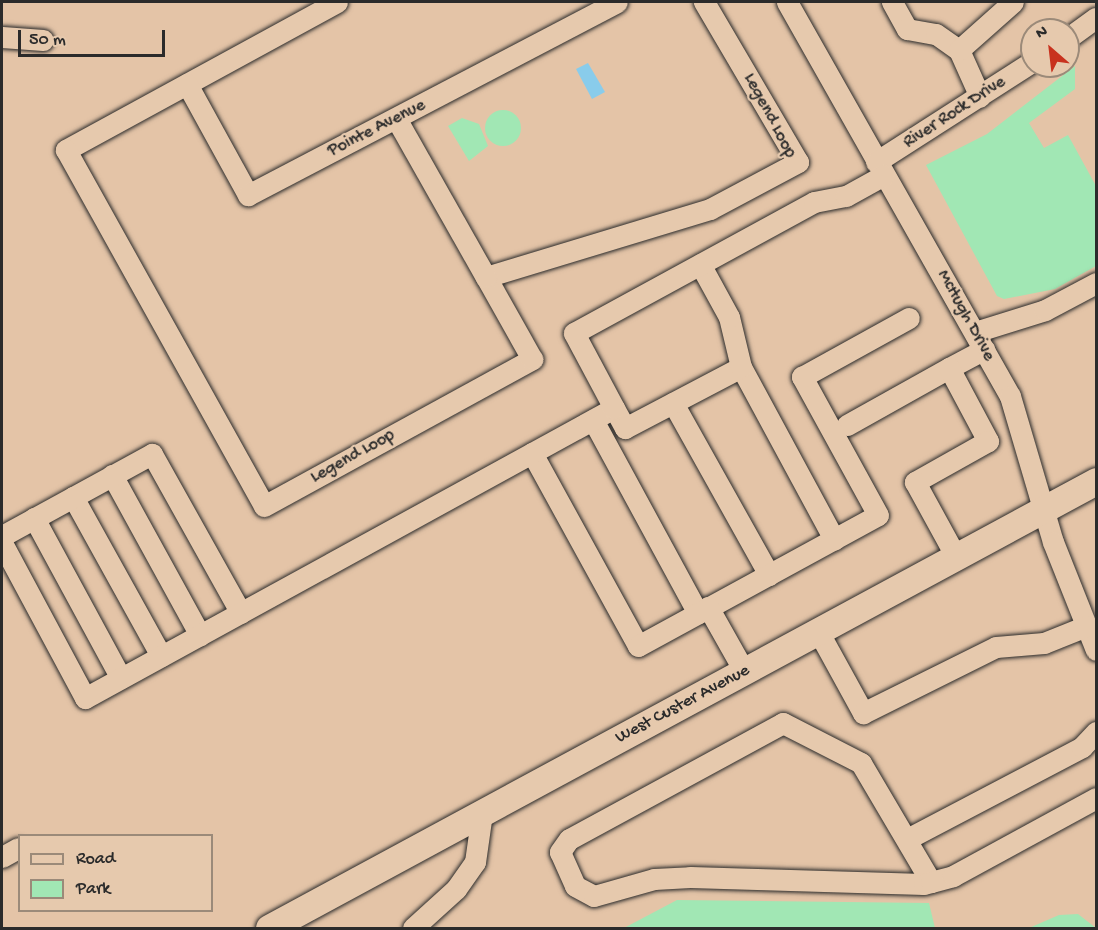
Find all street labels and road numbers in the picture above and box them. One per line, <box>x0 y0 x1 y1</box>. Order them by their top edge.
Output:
street label: Legend Loop <box>738 70 800 162</box>
street label: River Rock Drive <box>900 72 1010 154</box>
street label: Pointe Avenue <box>325 95 429 163</box>
street label: McHugh Drive <box>931 267 999 365</box>
street label: Legend Loop <box>307 425 399 489</box>
street label: West Custer Avenue <box>612 660 754 750</box>

